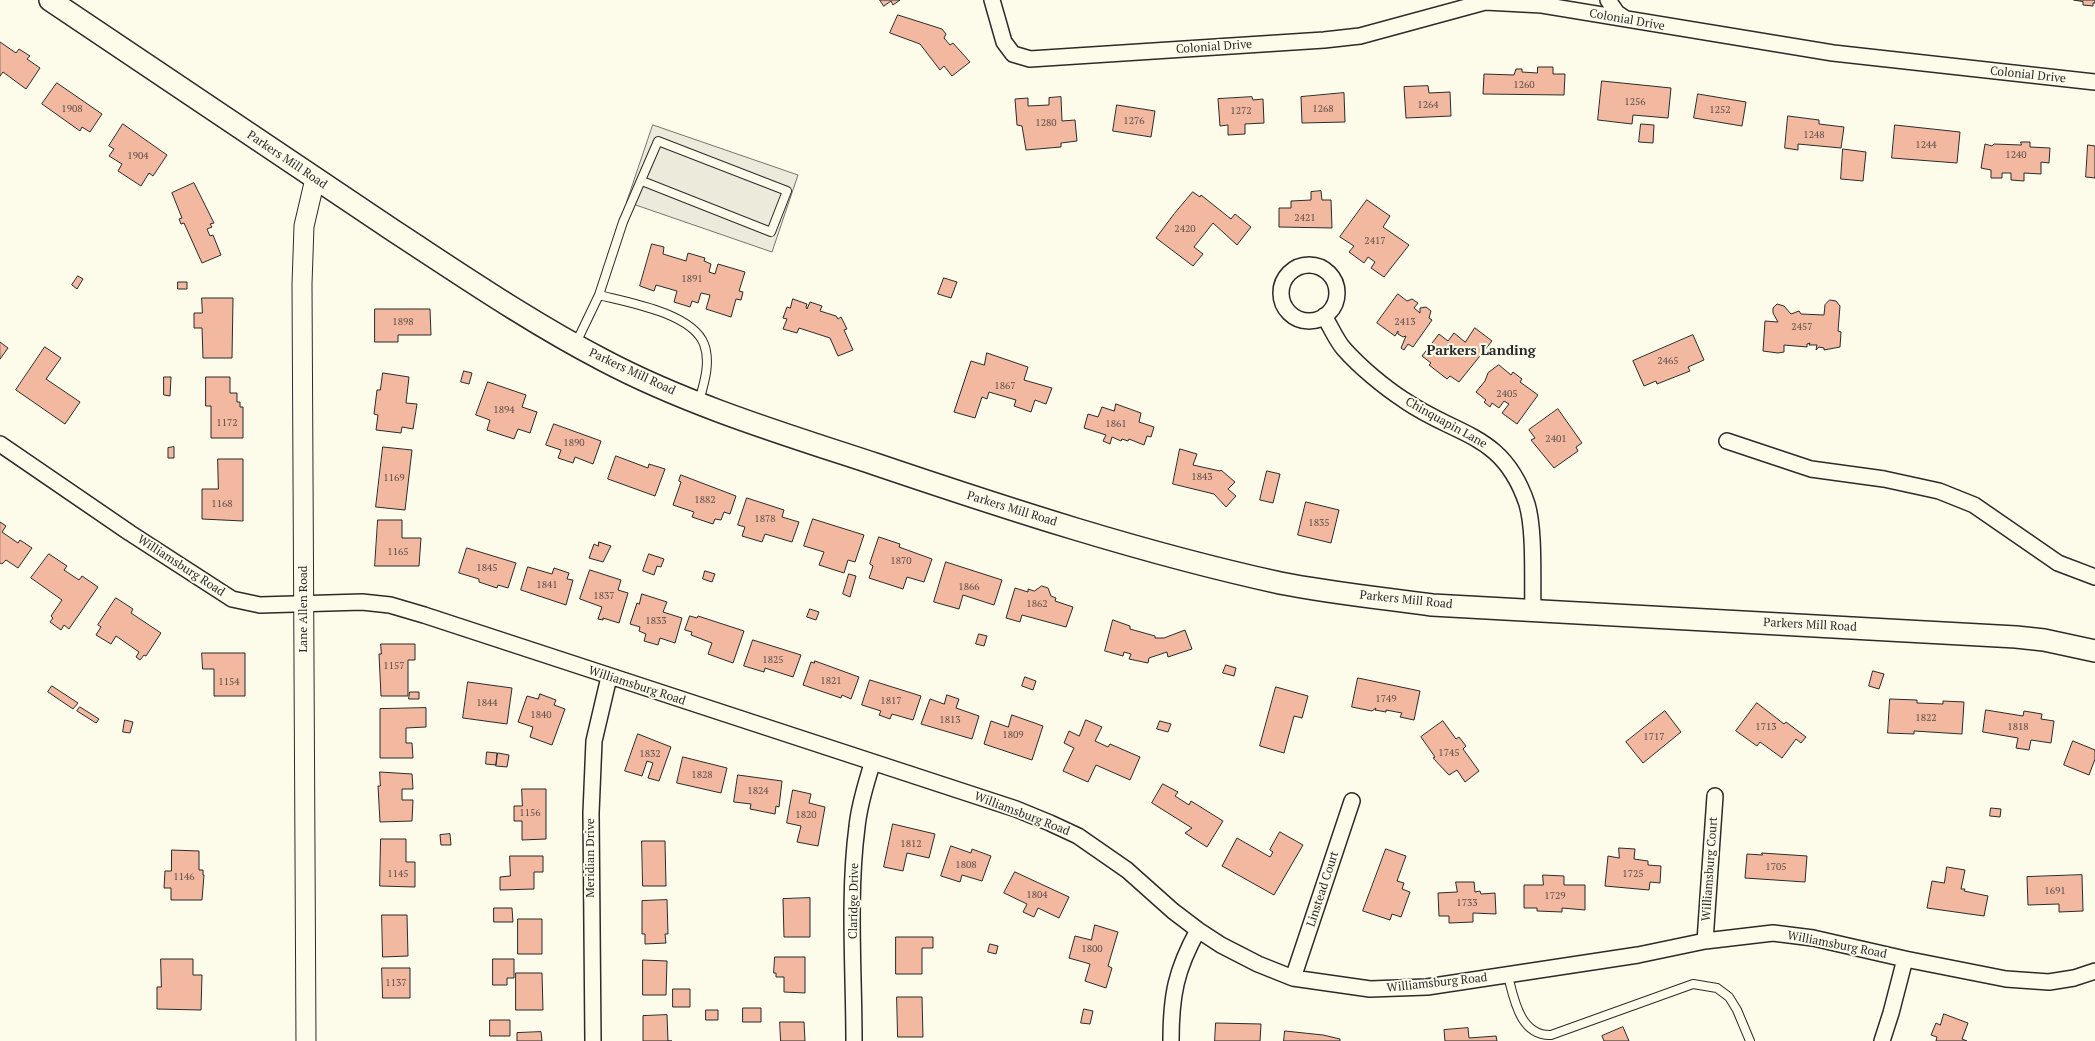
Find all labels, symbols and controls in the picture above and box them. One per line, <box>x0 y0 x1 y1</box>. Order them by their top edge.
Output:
street label: Colonial Drive <box>1588 6 1666 34</box>
street label: Colonial Drive <box>1175 37 1253 57</box>
street label: Colonial Drive <box>1989 64 2067 86</box>
house number: 1260 <box>1513 79 1535 91</box>
house number: 1256 <box>1624 96 1646 108</box>
house number: 1264 <box>1417 99 1439 111</box>
house number: 1908 <box>61 103 83 115</box>
house number: 1268 <box>1312 103 1334 115</box>
house number: 1252 <box>1709 104 1731 116</box>
house number: 1272 <box>1230 105 1252 117</box>
house number: 1276 <box>1123 115 1145 127</box>
house number: 1280 <box>1035 117 1057 129</box>
street label: Parkers Mill Road <box>244 128 330 192</box>
house number: 1248 <box>1803 129 1825 141</box>
house number: 1244 <box>1915 139 1937 151</box>
house number: 1240 <box>2005 149 2027 161</box>
house number: 1904 <box>127 150 149 162</box>
house number: 2421 <box>1294 212 1316 224</box>
house number: 2420 <box>1174 223 1196 235</box>
house number: 2417 <box>1364 235 1386 247</box>
house number: 1891 <box>681 273 703 285</box>
house number: 1898 <box>392 316 414 328</box>
house number: 2413 <box>1394 316 1416 328</box>
house number: 2457 <box>1791 321 1813 333</box>
district label: Parkers Landing <box>1426 343 1536 359</box>
street label: Parkers Mill Road <box>587 346 677 398</box>
house number: 2465 <box>1657 355 1679 367</box>
house number: 1867 <box>994 380 1016 392</box>
house number: 2405 <box>1496 388 1518 400</box>
street label: Chinquapin Lane <box>1403 395 1489 451</box>
house number: 1894 <box>493 404 515 416</box>
house number: 1172 <box>216 417 238 429</box>
house number: 1861 <box>1105 418 1127 430</box>
house number: 2401 <box>1545 433 1567 445</box>
house number: 1890 <box>563 437 585 449</box>
house number: 1843 <box>1191 471 1213 483</box>
house number: 1169 <box>383 472 405 484</box>
street label: Parkers Mill Road <box>965 488 1059 530</box>
house number: 1882 <box>694 494 716 506</box>
house number: 1168 <box>211 498 233 510</box>
house number: 1878 <box>754 513 776 525</box>
house number: 1835 <box>1308 517 1330 529</box>
street label: Williamsburg Road <box>135 532 227 600</box>
house number: 1165 <box>387 546 409 558</box>
house number: 1870 <box>890 555 912 567</box>
house number: 1845 <box>476 562 498 574</box>
street label: Lane Allen Road <box>297 566 311 652</box>
house number: 1841 <box>536 579 558 591</box>
house number: 1866 <box>958 581 980 593</box>
street label: Parkers Mill Road <box>1359 588 1453 612</box>
house number: 1837 <box>593 590 615 602</box>
house number: 1862 <box>1026 598 1048 610</box>
house number: 1833 <box>645 615 667 627</box>
street label: Parkers Mill Road <box>1763 615 1857 635</box>
house number: 1825 <box>762 654 784 666</box>
house number: 1157 <box>383 660 405 672</box>
street label: Williamsburg Road <box>587 664 687 708</box>
house number: 1821 <box>820 675 842 687</box>
house number: 1154 <box>218 676 240 688</box>
house number: 1749 <box>1375 693 1397 705</box>
house number: 1817 <box>880 695 902 707</box>
house number: 1844 <box>476 697 498 709</box>
house number: 1840 <box>530 709 552 721</box>
house number: 1822 <box>1915 712 1937 724</box>
house number: 1813 <box>939 714 961 726</box>
house number: 1713 <box>1755 721 1777 733</box>
house number: 1818 <box>2007 721 2029 733</box>
house number: 1809 <box>1002 729 1024 741</box>
house number: 1717 <box>1643 731 1665 743</box>
house number: 1745 <box>1438 747 1460 759</box>
house number: 1832 <box>639 748 661 760</box>
house number: 1828 <box>691 769 713 781</box>
house number: 1824 <box>747 785 769 797</box>
street label: Williamsburg Road <box>972 789 1072 839</box>
house number: 1156 <box>519 807 541 819</box>
house number: 1820 <box>795 809 817 821</box>
street label: Williamsburg Court <box>1699 816 1721 922</box>
street label: Meridian Drive <box>584 818 598 898</box>
house number: 1812 <box>900 838 922 850</box>
street label: Linstead Court <box>1304 849 1342 929</box>
house number: 1808 <box>955 859 977 871</box>
house number: 1705 <box>1765 861 1787 873</box>
street label: Claridge Drive <box>846 863 862 939</box>
house number: 1145 <box>387 868 409 880</box>
house number: 1725 <box>1622 868 1644 880</box>
house number: 1146 <box>173 871 195 883</box>
house number: 1691 <box>2044 885 2066 897</box>
house number: 1804 <box>1026 889 1048 901</box>
house number: 1729 <box>1544 890 1566 902</box>
house number: 1733 <box>1456 897 1478 909</box>
street label: Williamsburg Road <box>1786 928 1888 962</box>
house number: 1800 <box>1081 943 1103 955</box>
street label: Williamsburg Road <box>1386 971 1488 995</box>
house number: 1137 <box>385 977 407 989</box>

